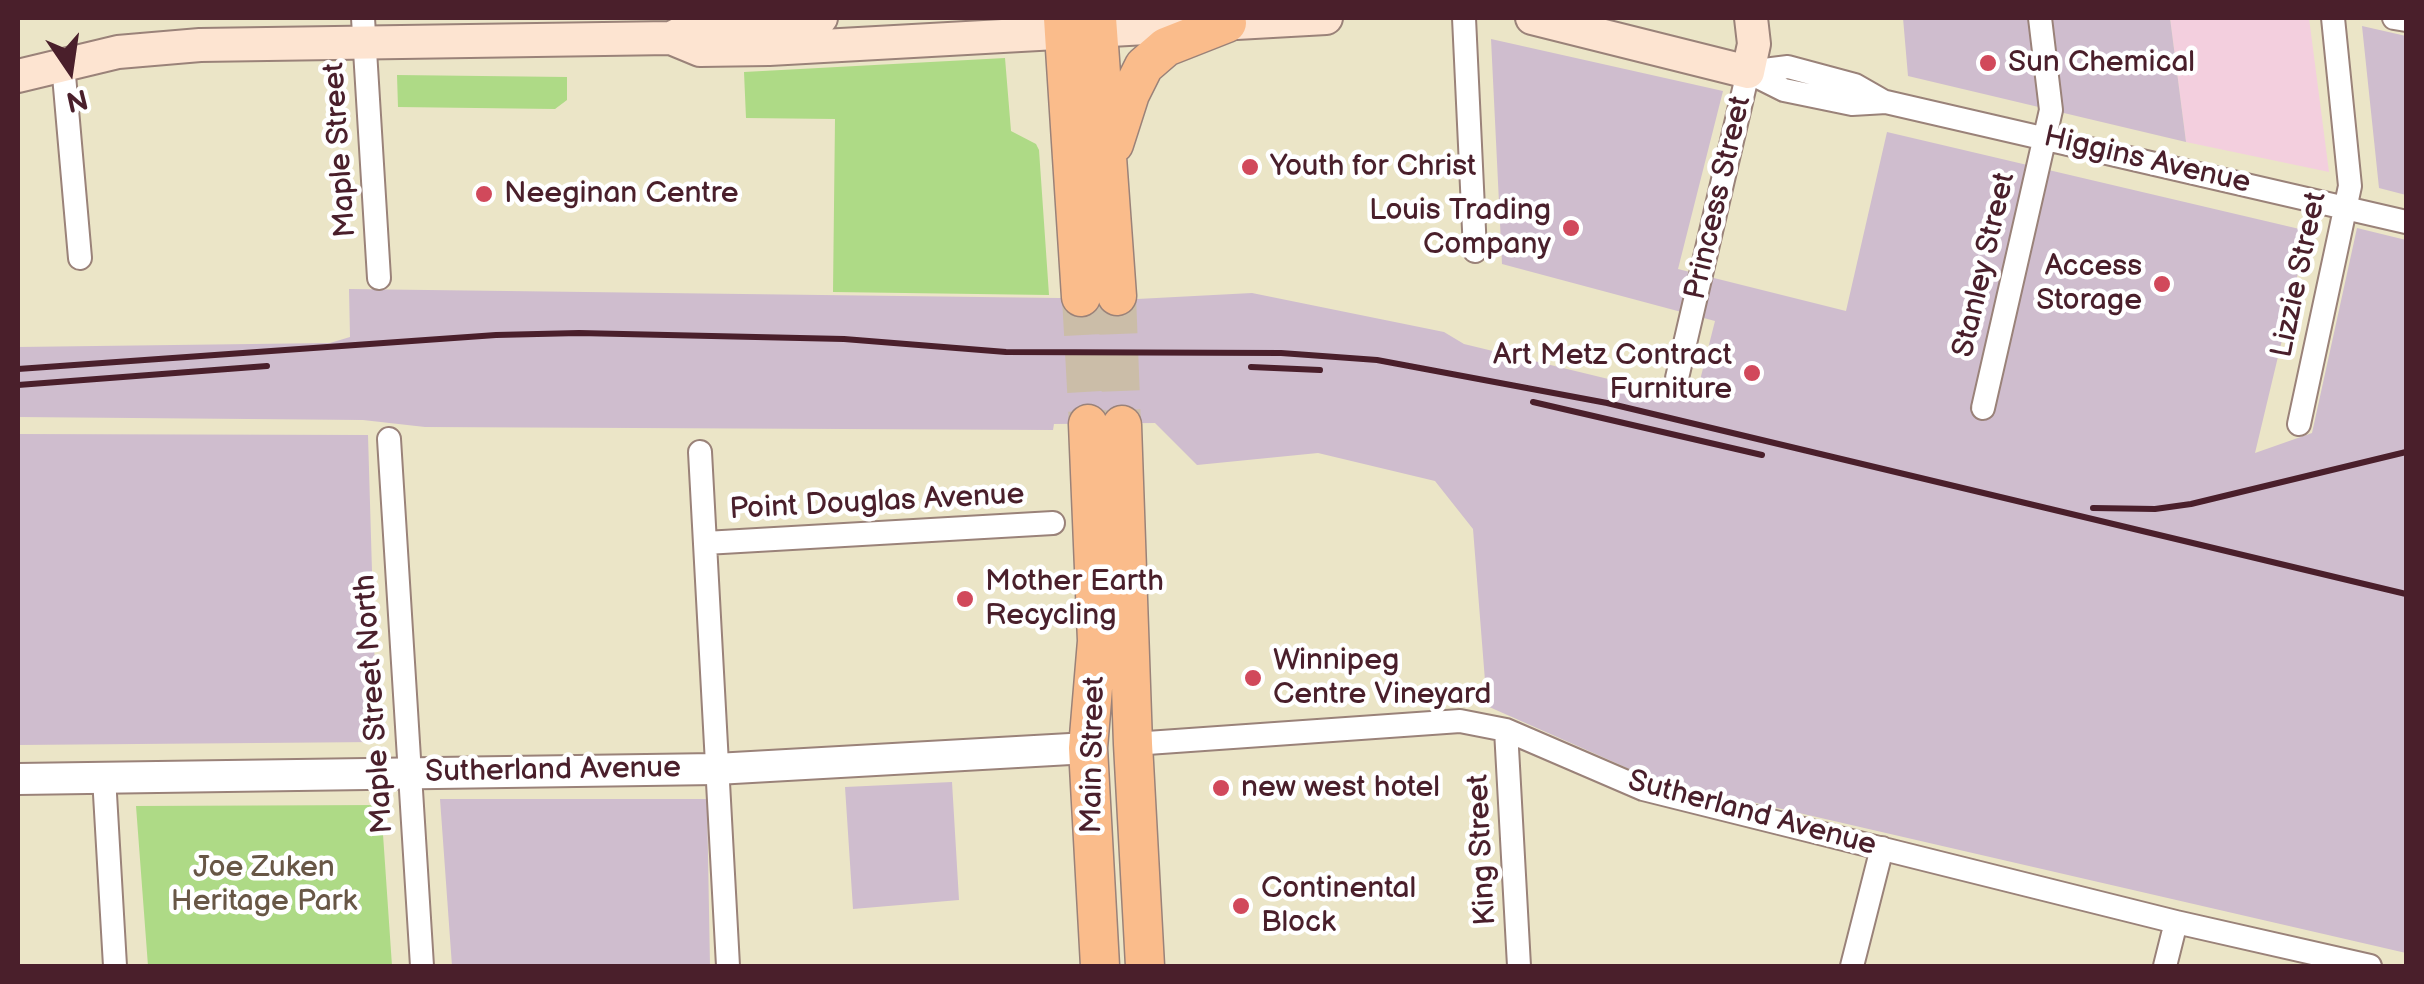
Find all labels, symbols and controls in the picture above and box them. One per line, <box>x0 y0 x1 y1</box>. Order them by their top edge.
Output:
north arrow <box>20 20 120 120</box>
place label: Sun Chemical <box>2008 45 2195 81</box>
marker: Sun Chemical <box>1977 52 1999 74</box>
street label: Maple Street <box>317 61 365 239</box>
text: N <box>63 81 91 118</box>
street label: Princess Street <box>1678 93 1760 303</box>
street label: Higgins Avenue <box>2040 120 2254 202</box>
place label: Youth for Christ <box>1270 149 1476 185</box>
marker: Youth for Christ <box>1239 156 1261 178</box>
street label: Stanley Street <box>1946 169 2024 361</box>
place label: Neeginan Centre <box>504 176 739 212</box>
marker: Neeginan Centre <box>473 183 495 205</box>
street label: Lizzie Street <box>2265 189 2335 361</box>
place label: Louis Trading Company <box>1369 193 1551 264</box>
marker: Louis Trading Company <box>1560 217 1582 239</box>
place label: Access Storage <box>2036 249 2142 320</box>
marker: Access Storage <box>2151 273 2173 295</box>
place label: Art Metz Contract Furniture <box>1493 338 1732 408</box>
marker: Art Metz Contract Furniture <box>1741 362 1763 384</box>
street label: Point Douglas Avenue <box>729 477 1025 529</box>
place label: Mother Earth Recycling <box>985 564 1164 634</box>
street label: Maple Street North <box>348 573 402 835</box>
marker: Mother Earth Recycling <box>954 588 976 610</box>
place label: Winnipeg Centre Vineyard <box>1273 643 1491 714</box>
marker: Winnipeg Centre Vineyard <box>1242 667 1264 689</box>
street label: Main Street <box>1075 676 1113 834</box>
street label: Sutherland Avenue <box>425 751 681 791</box>
street label: Sutherland Avenue <box>1624 764 1880 864</box>
place label: new west hotel <box>1241 770 1440 806</box>
street label: King Street <box>1461 774 1505 926</box>
marker: new west hotel <box>1210 777 1232 799</box>
park label: Joe Zuken Heritage Park <box>171 850 357 920</box>
place label: Continental Block <box>1261 871 1416 942</box>
marker: Continental Block <box>1230 895 1252 917</box>

